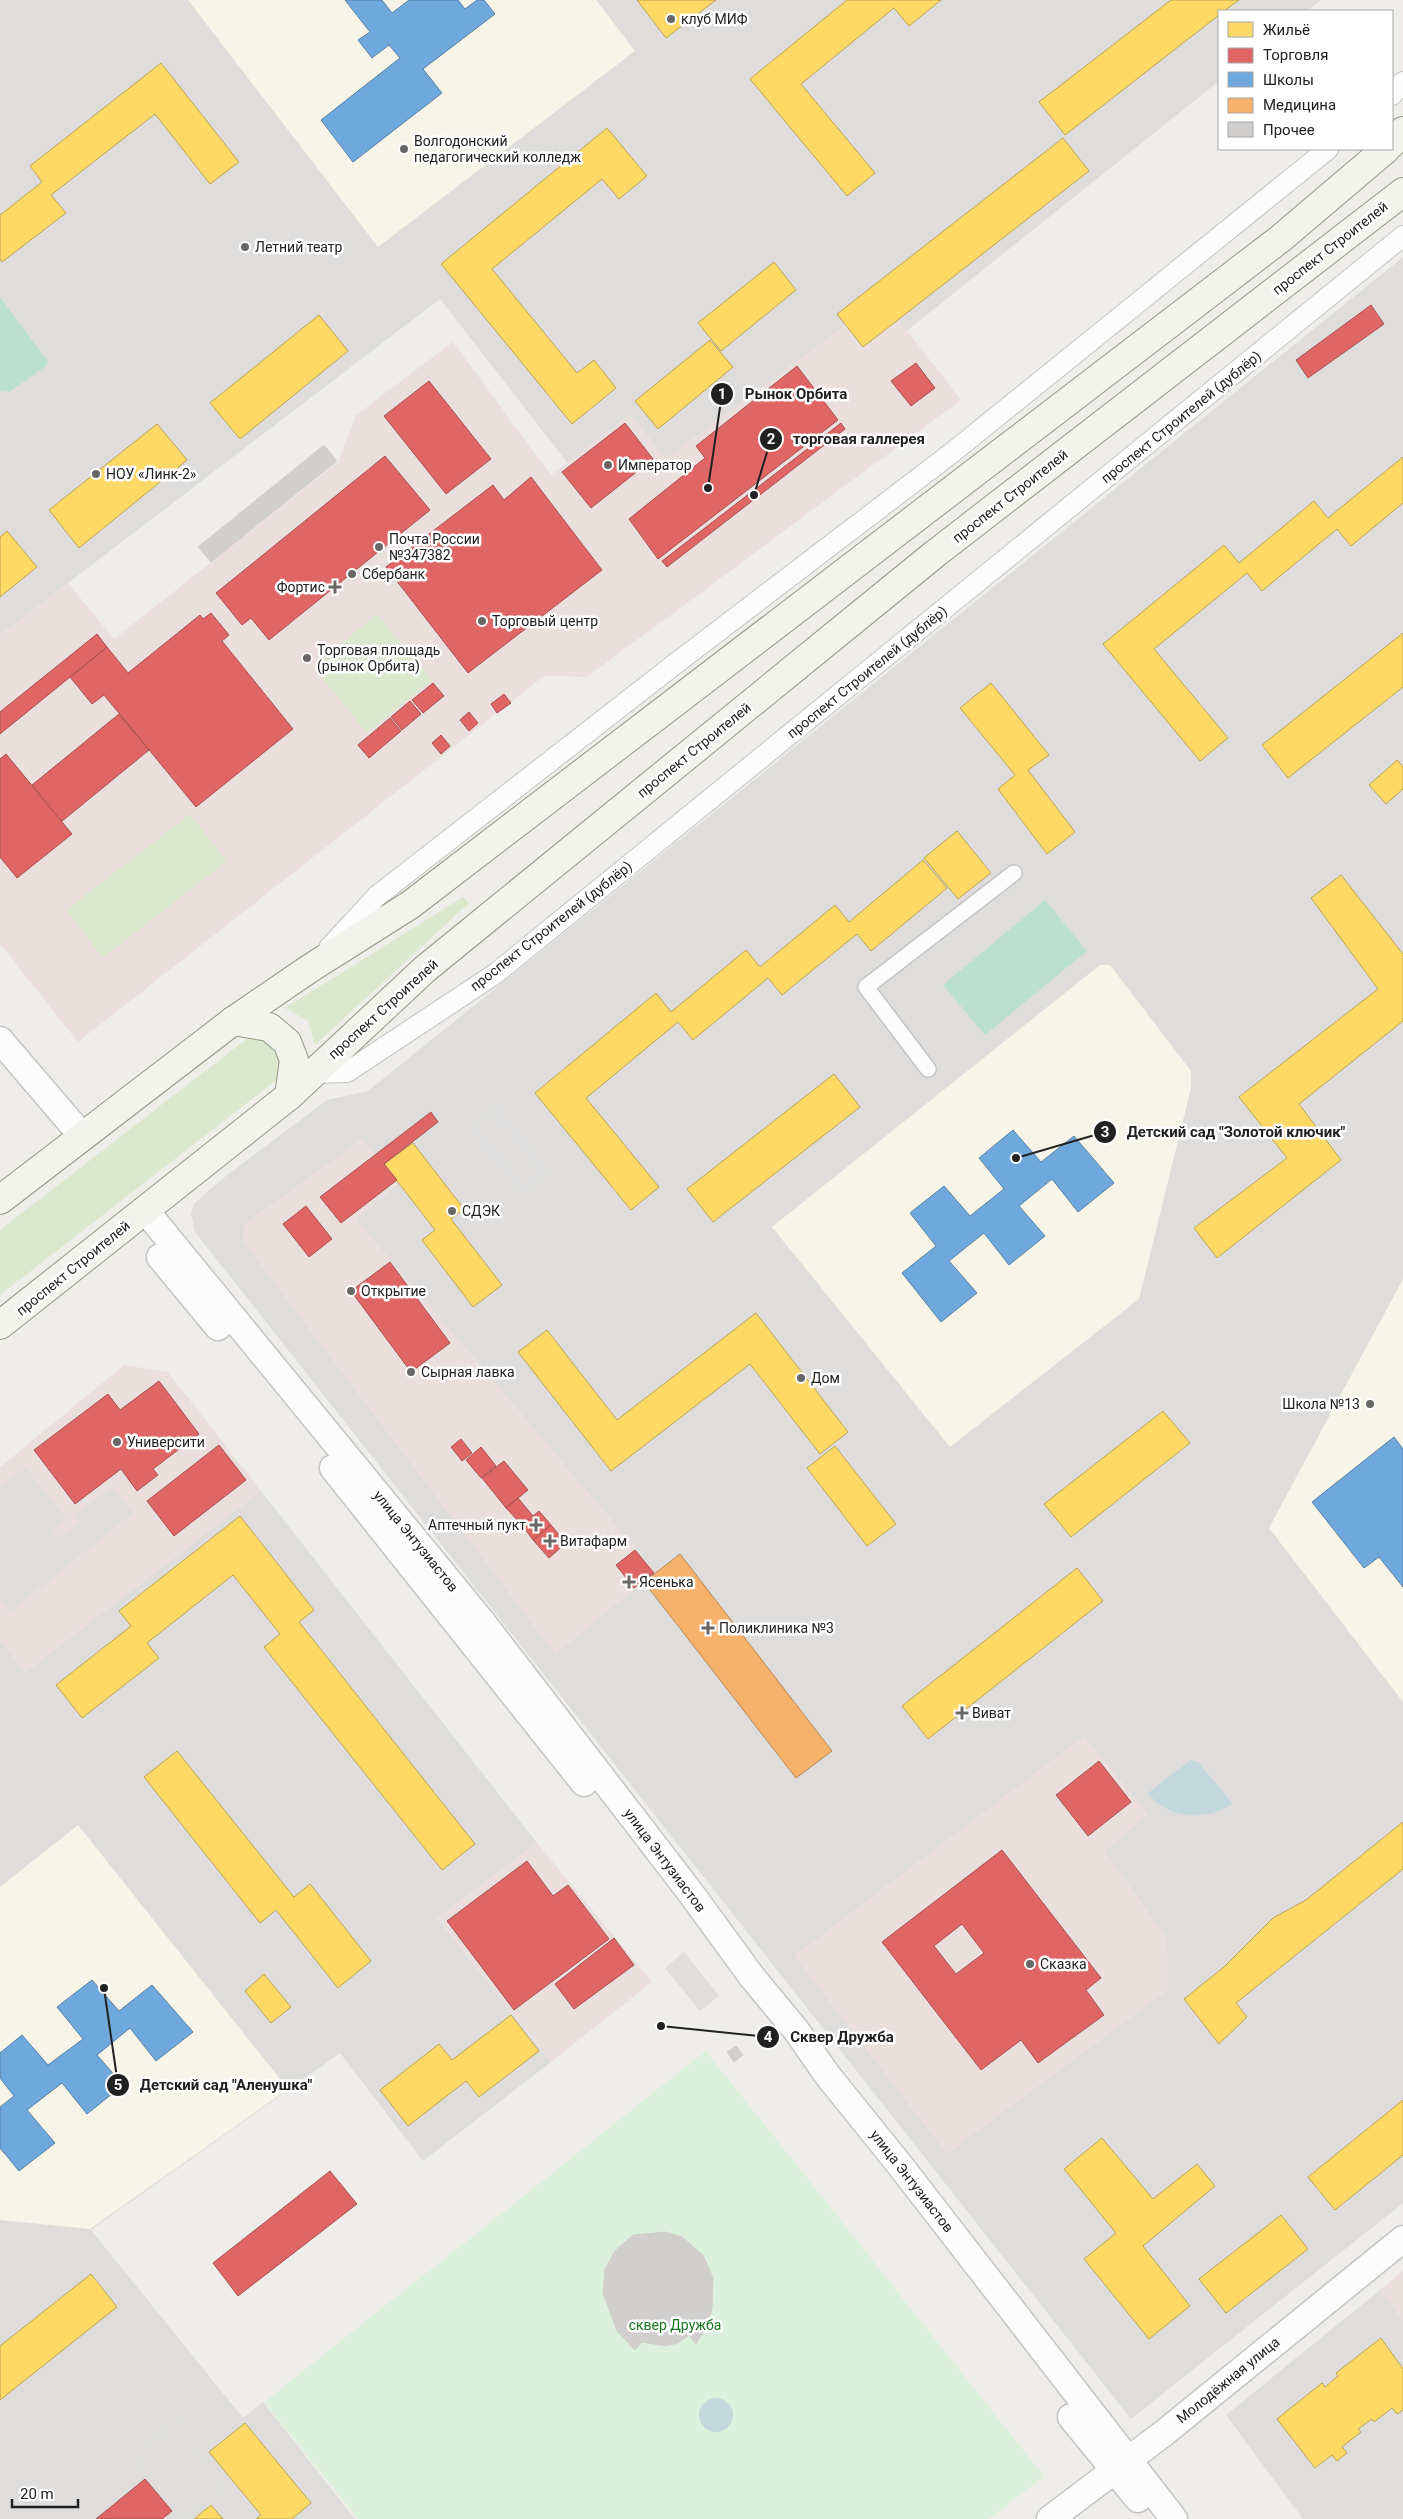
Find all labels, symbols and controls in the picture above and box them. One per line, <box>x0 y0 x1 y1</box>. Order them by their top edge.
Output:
legend <box>1218 10 1393 150</box>
place label: клуб МИФ <box>681 11 748 27</box>
marker: клуб МИФ <box>665 13 677 25</box>
text: Жильё <box>1263 21 1310 39</box>
text: Торговля <box>1263 46 1328 64</box>
text: Школы <box>1263 71 1314 89</box>
text: Медицина <box>1263 96 1336 114</box>
text: Прочее <box>1263 121 1315 139</box>
place label: Волгодонский педагогический колледж <box>414 133 581 165</box>
marker: Волгодонский педагогический колледж <box>398 143 410 155</box>
street label: проспект Строителей <box>1269 198 1391 298</box>
place label: Летний театр <box>255 239 343 255</box>
marker: Летний театр <box>239 241 251 253</box>
street label: проспект Строителей (дублёр) <box>1098 348 1265 487</box>
callout: Рынок Орбита <box>709 379 857 409</box>
text: 1 <box>718 385 726 403</box>
text: Рынок Орбита <box>745 385 847 403</box>
callout: торговая галлерея <box>758 424 935 454</box>
text: 2 <box>767 430 776 448</box>
text: торговая галлерея <box>793 430 925 448</box>
street label: проспект Строителей <box>949 446 1071 546</box>
place label: Император <box>618 457 692 473</box>
marker: Император <box>602 459 614 471</box>
place label: НОУ «Линк-2» <box>106 466 197 482</box>
marker: НОУ «Линк-2» <box>90 468 102 480</box>
place label: Почта России №347382 <box>389 531 480 563</box>
marker: Почта России №347382 <box>373 541 385 553</box>
place label: Сбербанк <box>362 566 426 582</box>
marker: Сбербанк <box>346 568 358 580</box>
place label: Фортис <box>277 579 325 595</box>
marker: Фортис <box>329 581 341 593</box>
street label: проспект Строителей (дублёр) <box>784 603 951 742</box>
place label: Торговый центр <box>492 613 598 629</box>
marker: Торговый центр <box>476 615 488 627</box>
place label: Торговая площадь (рынок Орбита) <box>317 642 440 675</box>
marker: Торговая площадь (рынок Орбита) <box>301 652 313 664</box>
street label: проспект Строителей <box>634 699 754 801</box>
street label: проспект Строителей (дублёр) <box>467 858 636 995</box>
street label: проспект Строителей <box>325 956 441 1062</box>
callout: Детский сад "Золотой ключик" <box>1092 1117 1356 1147</box>
text: 3 <box>1101 1123 1109 1141</box>
text: Детский сад "Золотой ключик" <box>1127 1123 1346 1141</box>
place label: СДЭК <box>462 1203 500 1219</box>
marker: СДЭК <box>446 1205 458 1217</box>
street label: проспект Строителей <box>13 1217 133 1319</box>
place label: Открытие <box>361 1283 426 1299</box>
marker: Открытие <box>345 1285 357 1297</box>
place label: Сырная лавка <box>421 1364 515 1380</box>
marker: Сырная лавка <box>405 1366 417 1378</box>
place label: Дом <box>811 1370 840 1386</box>
marker: Дом <box>795 1372 807 1384</box>
place label: Школа №13 <box>1282 1396 1360 1412</box>
marker: Школа №13 <box>1364 1398 1376 1410</box>
place label: Университи <box>127 1434 205 1450</box>
marker: Университи <box>111 1436 123 1448</box>
street label: улица Энтузиастов <box>370 1487 462 1595</box>
place label: Аптечный пукт <box>428 1517 526 1533</box>
marker: Аптечный пукт <box>530 1519 542 1531</box>
place label: Витафарм <box>560 1533 627 1549</box>
marker: Витафарм <box>544 1535 556 1547</box>
place label: Ясенька <box>639 1574 694 1590</box>
marker: Ясенька <box>623 1576 635 1588</box>
place label: Поликлиника №3 <box>719 1620 834 1636</box>
marker: Поликлиника №3 <box>701 1621 715 1635</box>
place label: Виват <box>972 1705 1011 1721</box>
marker: Виват <box>956 1707 968 1719</box>
street label: улица Энтузиастов <box>621 1805 709 1915</box>
place label: Сказка <box>1040 1956 1087 1972</box>
marker: Сказка <box>1024 1958 1036 1970</box>
callout: Сквер Дружба <box>755 2022 904 2052</box>
text: 4 <box>764 2028 773 2046</box>
text: Сквер Дружба <box>790 2028 894 2046</box>
callout: Детский сад "Аленушка" <box>105 2070 323 2100</box>
text: 5 <box>114 2076 122 2094</box>
text: Детский сад "Аленушка" <box>140 2076 312 2094</box>
street label: улица Энтузиастов <box>867 2127 957 2235</box>
park label: сквер Дружба <box>629 2317 721 2333</box>
street label: Молодёжная улица <box>1173 2334 1283 2426</box>
scale bar <box>12 2476 79 2508</box>
text: 20 m <box>20 2485 54 2503</box>

